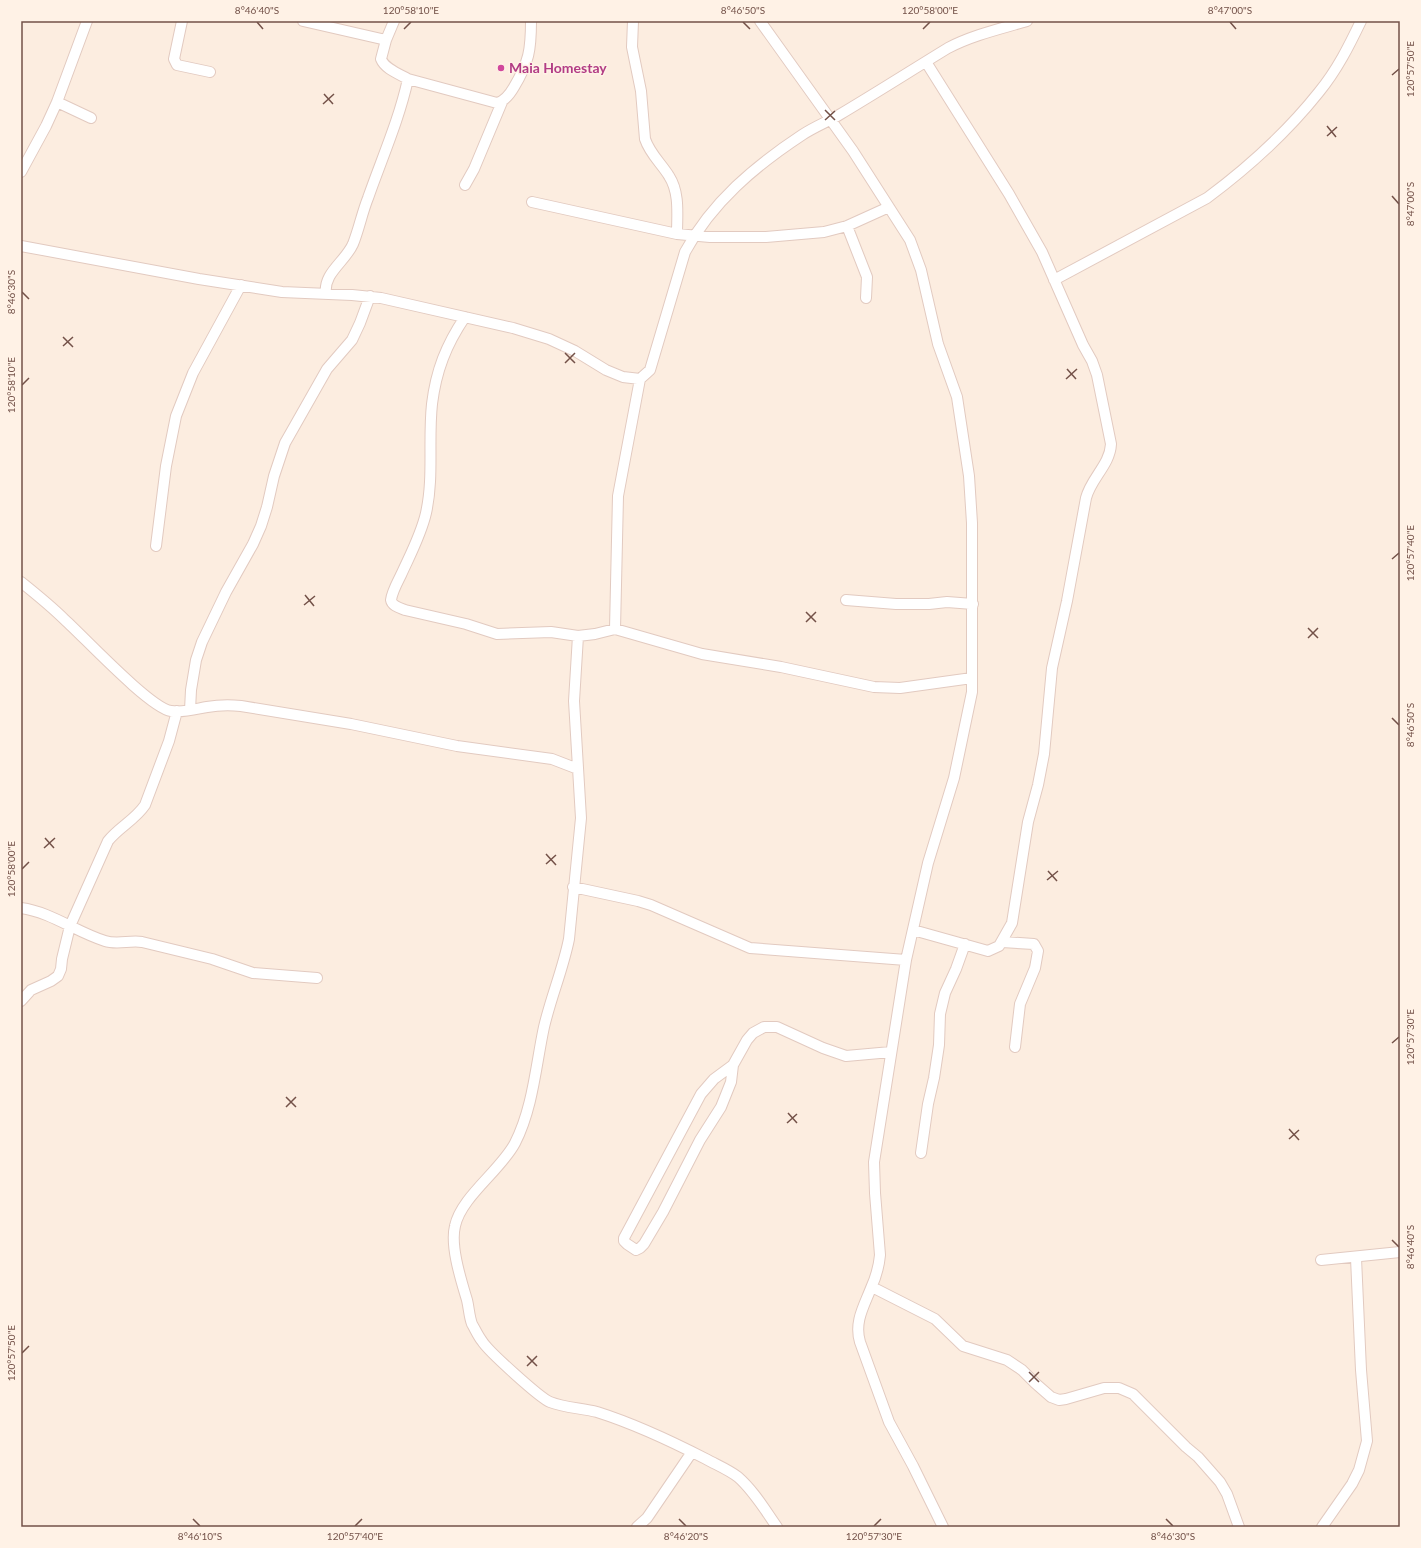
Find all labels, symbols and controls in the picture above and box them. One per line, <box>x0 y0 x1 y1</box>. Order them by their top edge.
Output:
text: 8°46'40"S <box>235 4 279 16</box>
text: 120°58'10"E <box>383 4 439 16</box>
text: 8°46'50"S <box>721 4 765 16</box>
text: 120°58'00"E <box>902 4 958 16</box>
text: 8°47'00"S <box>1208 4 1252 16</box>
text: 120°57'50"E <box>1404 41 1416 97</box>
place label: Maia Homestay <box>509 59 607 76</box>
marker: Maia Homestay <box>496 63 506 73</box>
text: 8°47'00"S <box>1404 182 1416 226</box>
text: 8°46'30"S <box>5 270 17 314</box>
text: 120°58'10"E <box>5 357 17 413</box>
text: 120°57'40"E <box>1404 525 1416 581</box>
text: 8°46'50"S <box>1404 703 1416 747</box>
text: 120°58'00"E <box>5 841 17 897</box>
text: 120°57'30"E <box>1404 1009 1416 1065</box>
text: 8°46'40"S <box>1404 1225 1416 1269</box>
text: 120°57'50"E <box>5 1325 17 1381</box>
text: 8°46'10"S <box>178 1530 222 1542</box>
text: 120°57'40"E <box>327 1530 383 1542</box>
text: 8°46'20"S <box>664 1530 708 1542</box>
text: 120°57'30"E <box>846 1530 902 1542</box>
text: 8°46'30"S <box>1151 1530 1195 1542</box>

